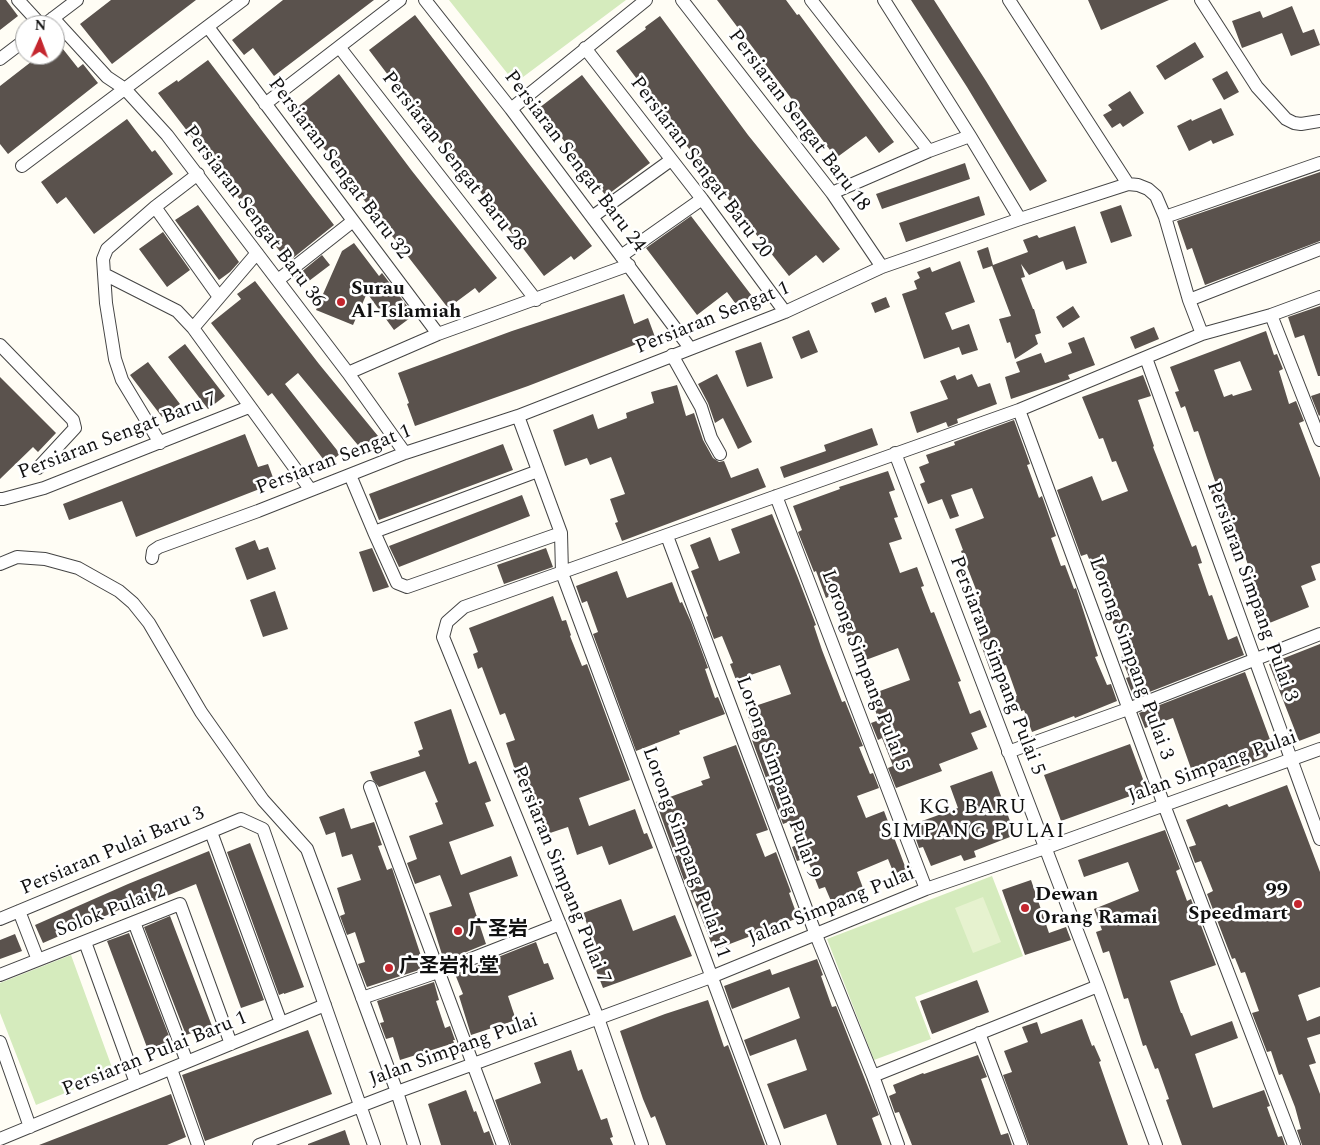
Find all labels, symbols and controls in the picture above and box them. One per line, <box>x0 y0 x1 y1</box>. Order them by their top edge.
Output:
north arrow <box>15 15 65 65</box>
text: N <box>34 15 47 36</box>
street label: Persiaran Sengat Baru 18 <box>722 25 874 217</box>
street label: Persiaran Sengat Baru 24 <box>498 66 650 258</box>
street label: Persiaran Sengat Baru 28 <box>375 67 531 257</box>
street label: Persiaran Sengat Baru 20 <box>624 72 776 264</box>
street label: Persiaran Sengat Baru 32 <box>262 73 414 265</box>
street label: Persiaran Sengat Baru 36 <box>177 121 329 313</box>
street label: Persiaran Sengat 1 <box>632 277 794 361</box>
place label: Surau Al-Islamiah <box>351 278 461 325</box>
marker: Surau Al-Islamiah <box>335 296 347 308</box>
street label: Persiaran Sengat Baru 7 <box>15 388 221 486</box>
street label: Persiaran Sengat 1 <box>253 420 415 502</box>
street label: Persiaran Simpang Pulai 3 <box>1200 478 1302 706</box>
street label: Persiaran Simpang Pulai 5 <box>943 553 1049 779</box>
street label: Lorong Simpang Pulai 3 <box>1082 555 1178 763</box>
street label: Lorong Simpang Pulai 5 <box>815 567 913 775</box>
street label: Lorong Simpang Pulai 9 <box>729 674 825 882</box>
street label: Jalan Simpang Pulai <box>1125 726 1301 810</box>
street label: Lorong Simpang Pulai 11 <box>636 744 734 962</box>
street label: Persiaran Simpang Pulai 7 <box>505 763 615 987</box>
district label: KG. BARU SIMPANG PULAI <box>879 796 1067 846</box>
street label: Persiaran Pulai Baru 3 <box>18 802 208 902</box>
street label: Jalan Simpang Pulai <box>745 863 919 951</box>
street label: Solok Pulai 2 <box>53 880 169 944</box>
place label: 99 Speedmart <box>1188 880 1288 927</box>
place label: Dewan Orang Ramai <box>1035 884 1158 931</box>
marker: 99 Speedmart <box>1292 898 1304 910</box>
marker: Dewan Orang Ramai <box>1019 902 1031 914</box>
place label: 广圣岩 <box>468 919 528 943</box>
marker: 广圣岩 <box>452 925 464 937</box>
place label: 广圣岩礼堂 <box>399 956 499 980</box>
marker: 广圣岩礼堂 <box>383 962 395 974</box>
street label: Persiaran Pulai Baru 1 <box>59 1007 251 1103</box>
street label: Jalan Simpang Pulai <box>366 1009 542 1093</box>

